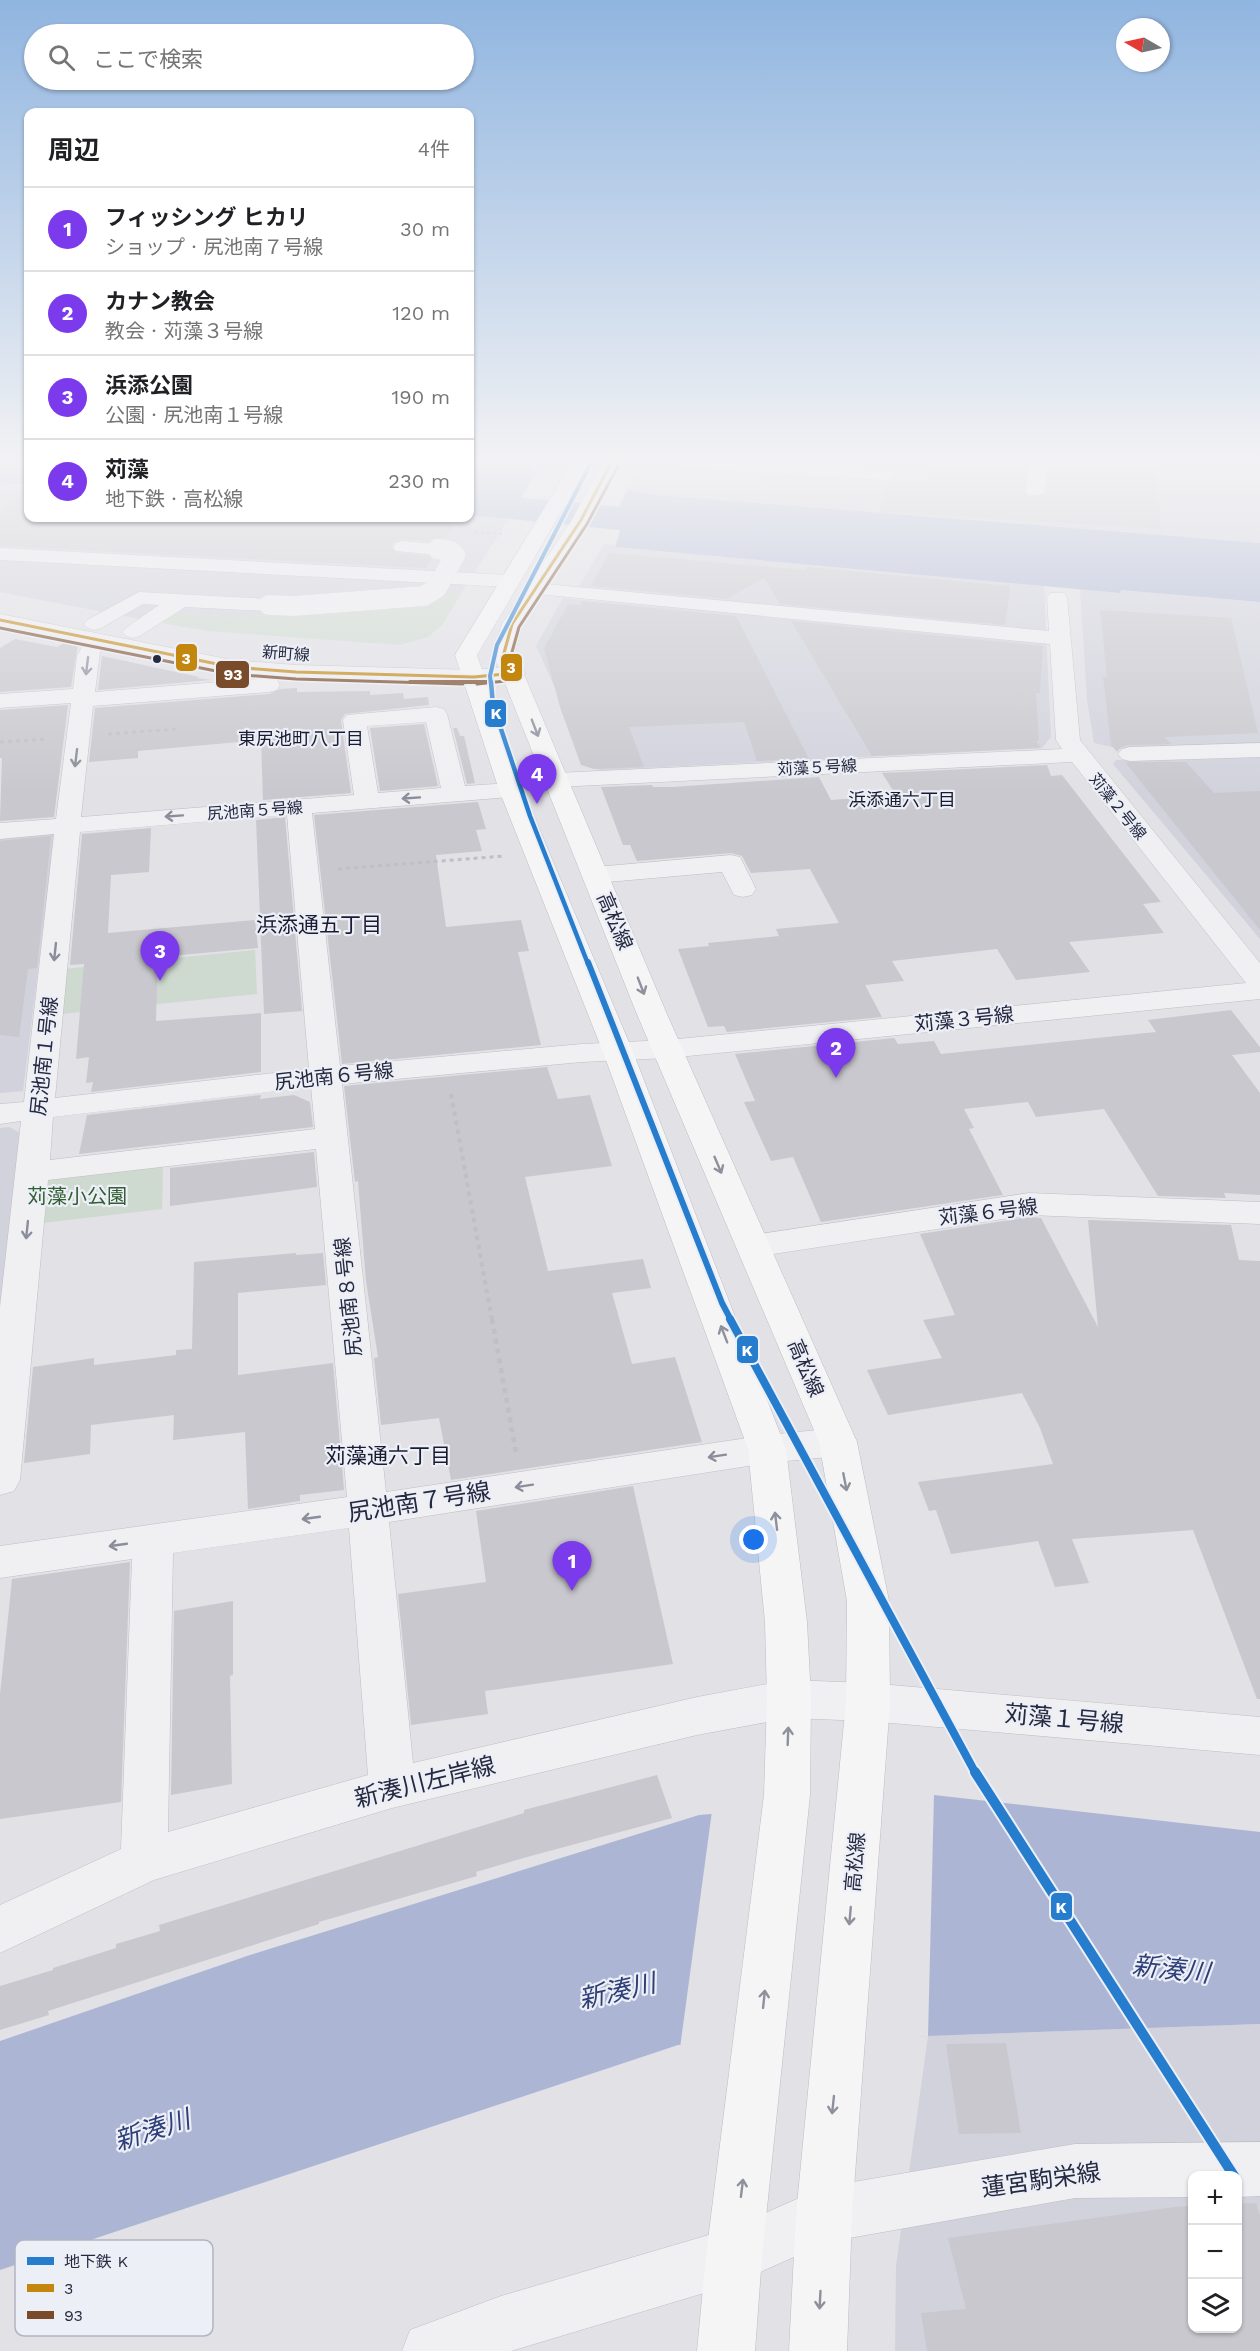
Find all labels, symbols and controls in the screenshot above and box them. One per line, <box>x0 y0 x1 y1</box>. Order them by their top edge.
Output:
north arrow <box>1116 18 1170 72</box>
search box <box>24 24 474 90</box>
icon: search <box>45 41 78 74</box>
text: ここで検索 <box>93 47 203 72</box>
text: 周辺 <box>48 135 100 165</box>
text: 4件 <box>418 137 450 161</box>
text: フィッシング ヒカリ <box>105 205 309 230</box>
text: 1 <box>63 217 72 241</box>
text: 30 m <box>400 217 450 241</box>
text: ショップ · 尻池南７号線 <box>105 235 323 259</box>
text: カナン教会 <box>105 289 215 314</box>
text: 2 <box>62 301 73 325</box>
text: 120 m <box>392 301 450 325</box>
text: 教会 · 苅藻３号線 <box>105 319 263 343</box>
text: 浜添公園 <box>105 373 193 398</box>
text: 3 <box>62 385 73 409</box>
text: 190 m <box>392 385 450 409</box>
text: 公園 · 尻池南１号線 <box>105 403 283 427</box>
text: 苅藻 <box>105 457 149 482</box>
text: 4 <box>61 469 74 493</box>
text: 230 m <box>388 469 450 493</box>
text: 地下鉄 · 高松線 <box>105 487 243 511</box>
street label: 新町線 <box>261 642 311 665</box>
line badge: 3 <box>175 643 198 672</box>
text: 3 <box>181 649 191 668</box>
unlabelled marker <box>151 653 163 665</box>
line badge: 3 <box>500 653 523 682</box>
one-way arrow <box>81 655 92 675</box>
text: 3 <box>506 658 516 677</box>
line badge: 93 <box>215 660 250 689</box>
text: 93 <box>223 665 243 684</box>
line badge: K <box>484 699 507 728</box>
text: K <box>490 704 502 723</box>
one-way arrow <box>531 718 542 737</box>
district label: 東尻池町八丁目 <box>238 728 364 749</box>
one-way arrow <box>70 748 81 768</box>
pin: 4 <box>518 754 556 804</box>
street label: 苅藻５号線 <box>777 756 857 779</box>
street label: 苅藻２号線 <box>1085 769 1150 843</box>
district label: 浜添通六丁目 <box>848 789 956 810</box>
one-way arrow <box>401 792 421 803</box>
street label: 尻池南５号線 <box>206 798 304 823</box>
one-way arrow <box>165 811 185 822</box>
street label: 高松線 <box>592 889 638 953</box>
district label: 浜添通五丁目 <box>256 912 382 937</box>
pin: 3 <box>140 932 180 981</box>
one-way arrow <box>49 942 60 962</box>
one-way arrow <box>637 976 648 995</box>
street label: 尻池南１号線 <box>26 995 62 1117</box>
street label: 苅藻３号線 <box>913 1002 1015 1036</box>
pin: 2 <box>816 1028 856 1078</box>
street label: 尻池南６号線 <box>273 1058 395 1094</box>
one-way arrow <box>713 1155 724 1174</box>
park label: 苅藻小公園 <box>27 1184 127 1208</box>
street label: 苅藻６号線 <box>937 1194 1039 1230</box>
one-way arrow <box>21 1219 32 1239</box>
street label: 尻池南８号線 <box>330 1236 366 1358</box>
one-way arrow <box>718 1325 729 1344</box>
line badge: K <box>736 1335 759 1364</box>
street label: 高松線 <box>783 1336 829 1400</box>
text: K <box>741 1341 753 1360</box>
district label: 苅藻通六丁目 <box>325 1443 451 1468</box>
one-way arrow <box>708 1451 728 1462</box>
one-way arrow <box>840 1471 851 1491</box>
street label: 尻池南７号線 <box>346 1477 492 1527</box>
one-way arrow <box>515 1480 535 1491</box>
one-way arrow <box>301 1512 321 1523</box>
one-way arrow <box>770 1512 781 1531</box>
your location <box>739 1525 768 1554</box>
one-way arrow <box>108 1540 128 1551</box>
pin: 1 <box>552 1542 592 1591</box>
street label: 苅藻１号線 <box>1003 1700 1125 1738</box>
one-way arrow <box>782 1727 793 1747</box>
street label: 新湊川左岸線 <box>352 1751 498 1813</box>
street label: 高松線 <box>840 1831 870 1893</box>
line badge: K <box>1050 1892 1073 1921</box>
text: K <box>1055 1898 1067 1917</box>
one-way arrow <box>844 1905 855 1925</box>
water label: 新湊川 <box>1131 1950 1214 1988</box>
water label: 新湊川 <box>576 1967 661 2014</box>
one-way arrow <box>759 1989 770 2009</box>
one-way arrow <box>827 2095 838 2115</box>
water label: 新湊川 <box>110 2103 197 2156</box>
street label: 蓮宮駒栄線 <box>980 2158 1102 2202</box>
map controls <box>1188 2171 1242 2333</box>
button: + <box>1188 2171 1242 2225</box>
one-way arrow <box>737 2179 748 2199</box>
button: − <box>1188 2225 1242 2279</box>
legend <box>15 2240 213 2336</box>
text: 地下鉄 K <box>64 2252 128 2271</box>
text: 3 <box>64 2279 73 2298</box>
button: layers <box>1188 2279 1242 2333</box>
one-way arrow <box>814 2289 826 2309</box>
text: 93 <box>64 2306 83 2325</box>

